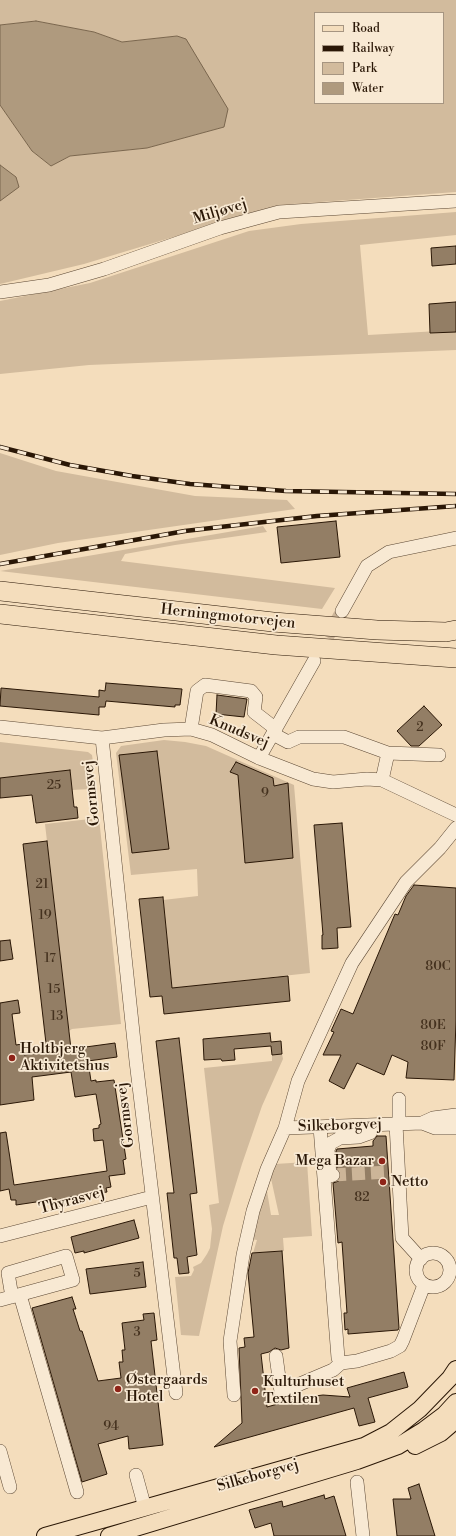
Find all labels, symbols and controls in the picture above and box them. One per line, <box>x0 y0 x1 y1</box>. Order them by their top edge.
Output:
legend <box>314 12 444 104</box>
text: Road <box>352 21 380 36</box>
text: Railway <box>352 41 394 56</box>
text: Park <box>352 61 377 76</box>
text: Water <box>352 81 384 96</box>
street label: Miljøvej <box>191 195 249 229</box>
street label: Herningmotorvejen <box>160 601 296 633</box>
street label: Knudsvej <box>206 711 272 753</box>
house number: 2 <box>416 720 424 736</box>
street label: Gormsvej <box>80 759 104 827</box>
house number: 25 <box>47 778 61 794</box>
house number: 9 <box>261 786 269 802</box>
house number: 21 <box>35 877 49 893</box>
house number: 19 <box>38 908 52 924</box>
house number: 17 <box>44 951 56 967</box>
house number: 80C <box>425 959 451 975</box>
house number: 15 <box>48 982 60 998</box>
house number: 13 <box>51 1009 63 1025</box>
house number: 80E <box>420 1018 446 1034</box>
house number: 80F <box>420 1039 446 1055</box>
place label: Holtbjerg Aktivitetshus <box>20 1040 109 1075</box>
marker: Holtbjerg Aktivitetshus <box>7 1053 17 1063</box>
street label: Gormsvej <box>113 1081 139 1149</box>
street label: Silkeborgvej <box>298 1116 382 1136</box>
place label: Mega Bazar <box>295 1152 374 1170</box>
marker: Mega Bazar <box>377 1156 387 1166</box>
place label: Netto <box>391 1173 428 1191</box>
marker: Netto <box>378 1177 388 1187</box>
street label: Thyrasvej <box>37 1184 107 1218</box>
house number: 82 <box>354 1190 370 1206</box>
house number: 5 <box>133 1266 141 1282</box>
house number: 3 <box>133 1325 141 1341</box>
place label: Østergaards Hotel <box>126 1371 208 1406</box>
place label: Kulturhuset Textilen <box>263 1373 344 1408</box>
marker: Østergaards Hotel <box>113 1384 123 1394</box>
marker: Kulturhuset Textilen <box>250 1386 260 1396</box>
house number: 94 <box>103 1419 119 1435</box>
street label: Silkeborgvej <box>215 1456 301 1496</box>

